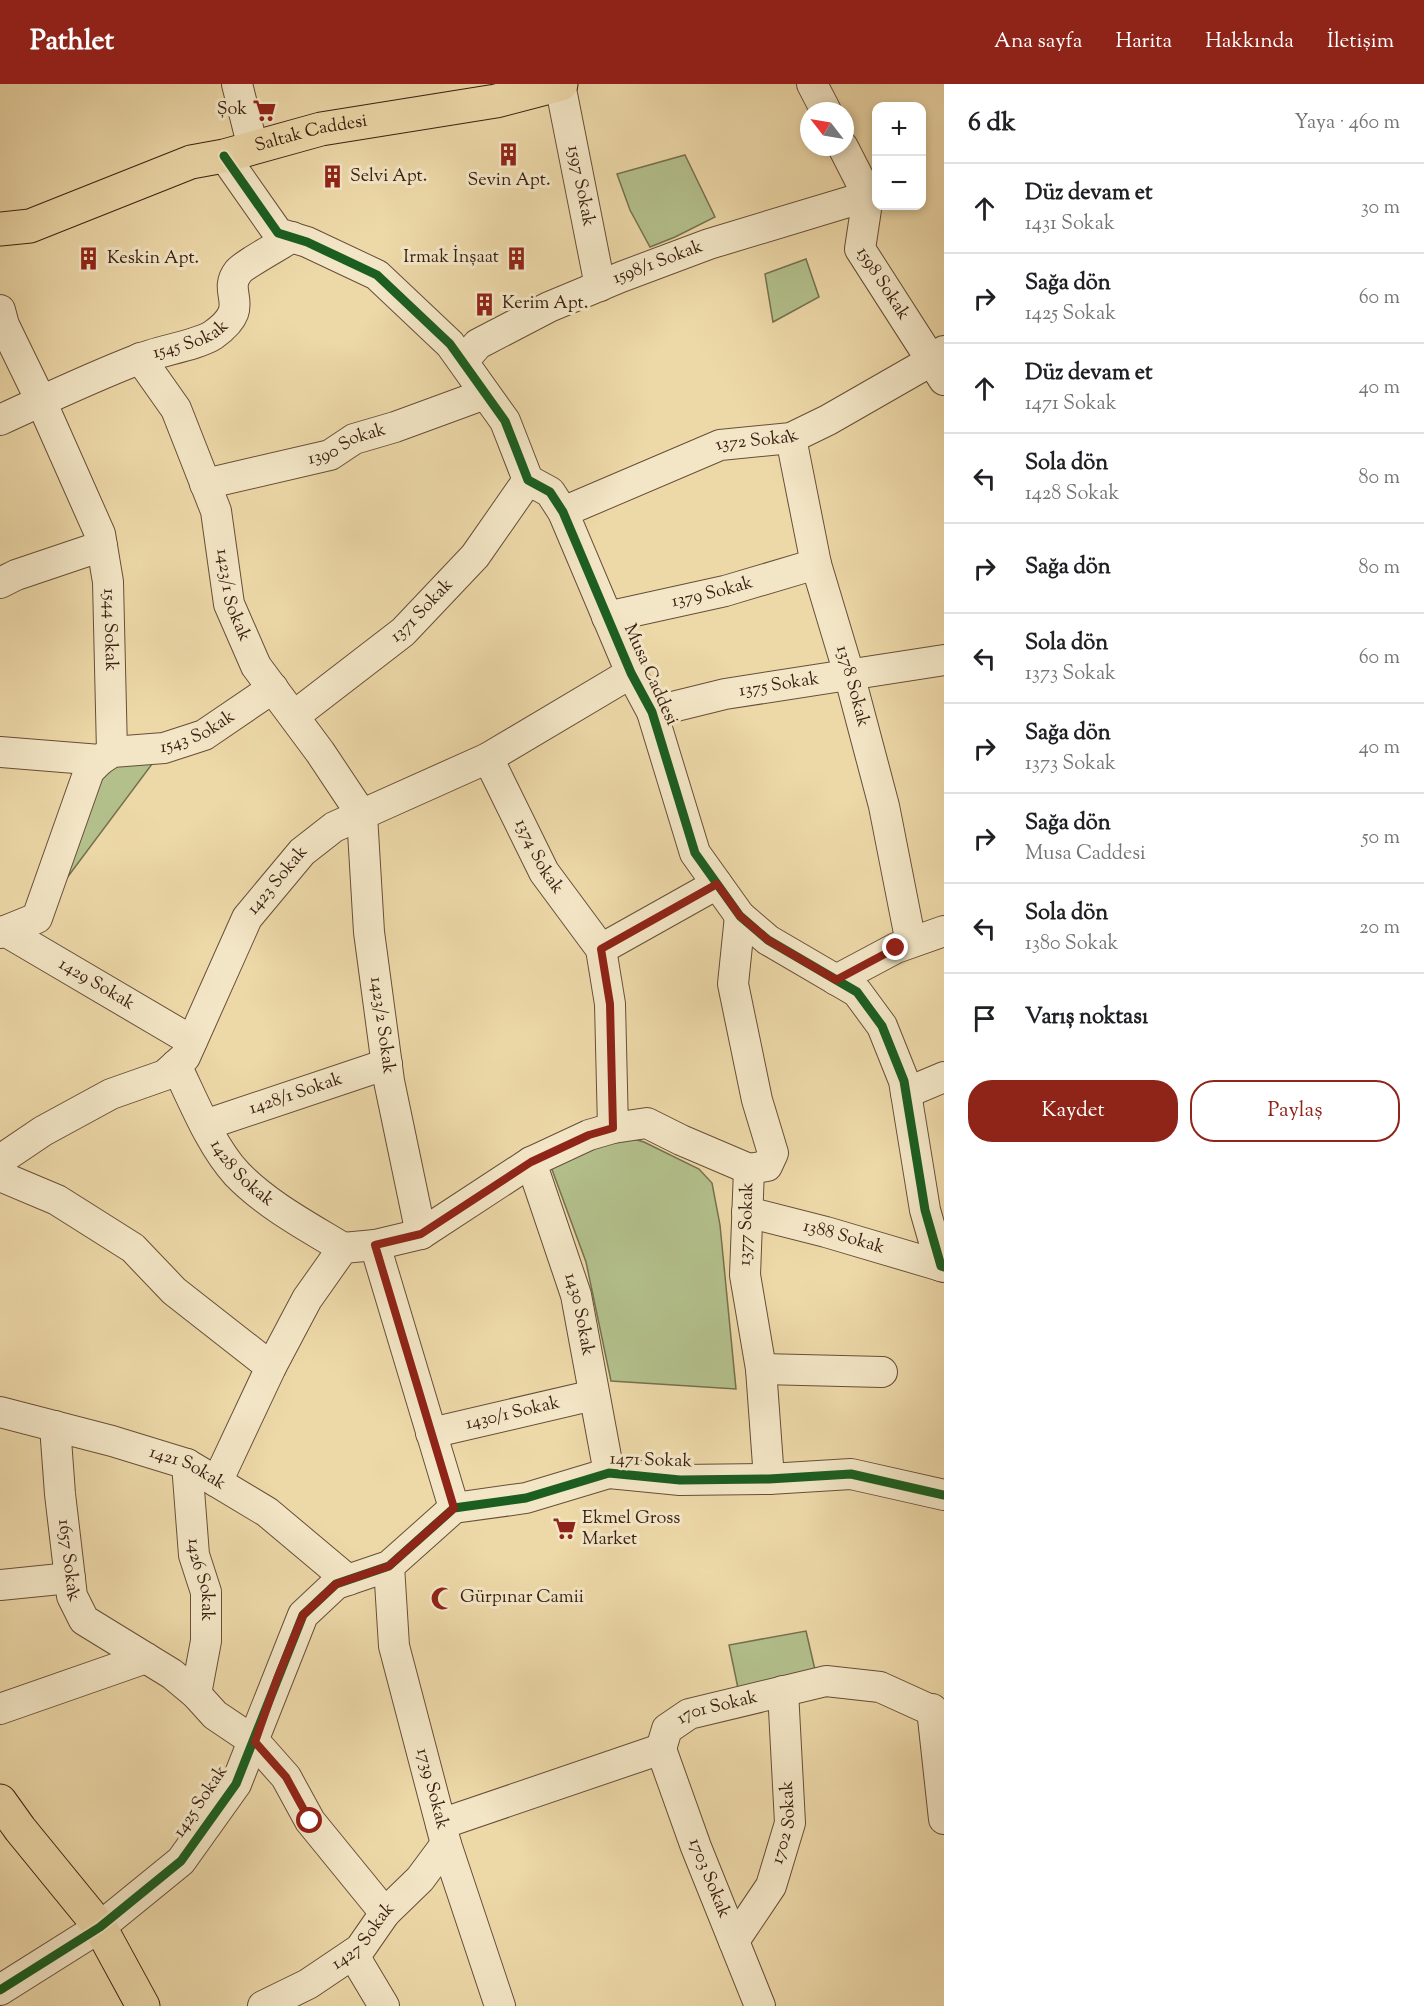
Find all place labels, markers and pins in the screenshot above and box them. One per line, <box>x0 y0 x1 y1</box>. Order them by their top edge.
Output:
place label: Şok <box>217 97 247 123</box>
supermarket icon: Şok <box>252 97 278 123</box>
building icon: Sevin Apt. <box>496 142 522 168</box>
building icon: Selvi Apt. <box>319 164 345 190</box>
place label: Selvi Apt. <box>350 164 427 190</box>
place label: Sevin Apt. <box>468 168 550 194</box>
place label: Irmak İnşaat <box>403 245 499 271</box>
building icon: Irmak İnşaat <box>504 245 530 271</box>
building icon: Keskin Apt. <box>76 246 102 272</box>
place label: Keskin Apt. <box>107 246 199 272</box>
building icon: Kerim Apt. <box>471 291 497 317</box>
place label: Kerim Apt. <box>502 291 588 317</box>
place label: Ekmel Gross Market <box>582 1506 680 1553</box>
supermarket icon: Ekmel Gross Market <box>551 1516 577 1542</box>
mosque icon: Gürpınar Camii <box>429 1585 455 1611</box>
place label: Gürpınar Camii <box>460 1585 584 1611</box>

